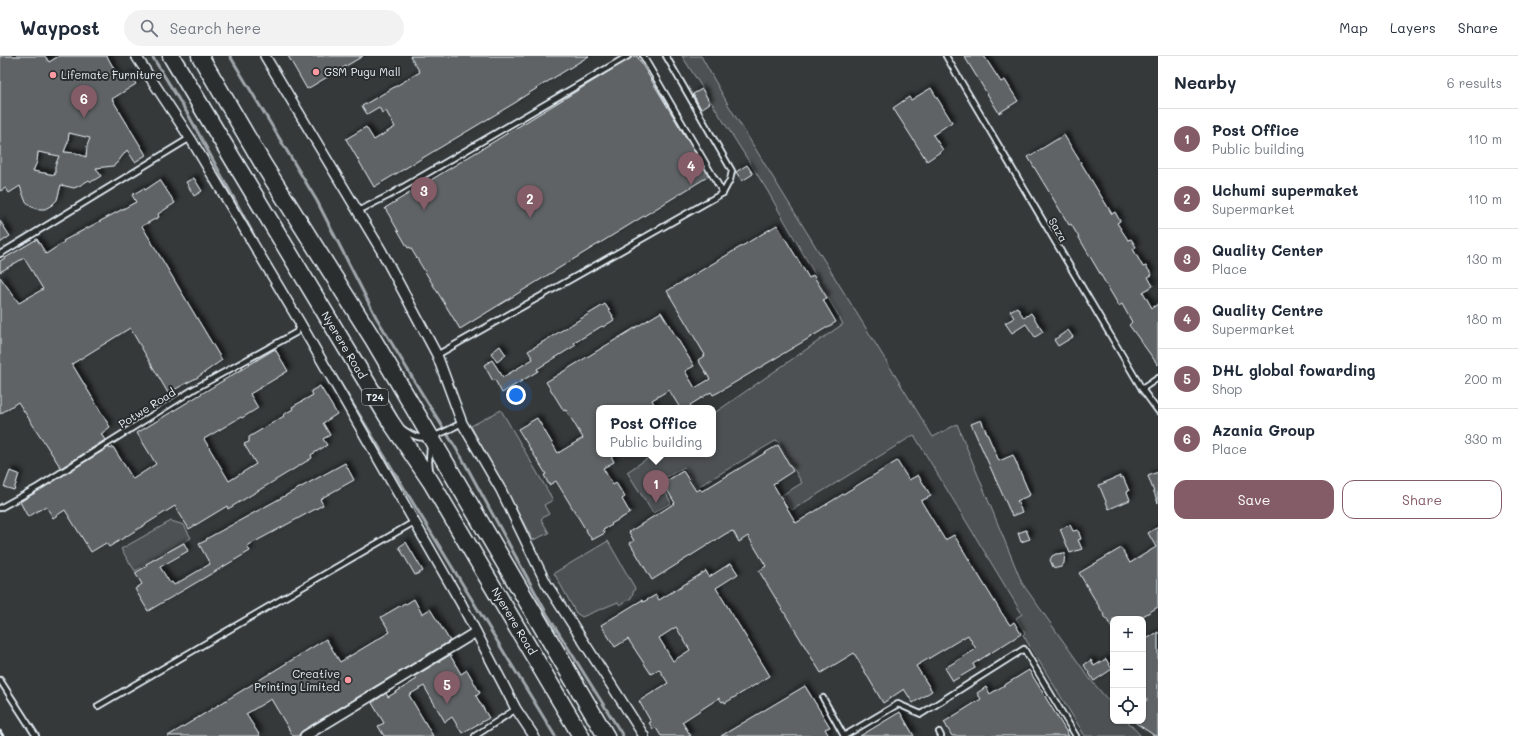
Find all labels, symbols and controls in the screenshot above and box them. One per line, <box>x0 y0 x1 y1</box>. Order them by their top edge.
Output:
search box <box>124 10 404 46</box>
text: Waypost <box>20 15 100 40</box>
icon: search <box>138 17 160 39</box>
text: Search here <box>170 18 261 38</box>
text: Map <box>1339 18 1368 37</box>
text: Layers <box>1390 18 1436 37</box>
text: Share <box>1458 18 1498 37</box>
place label: GSM Pugu Mall <box>324 64 400 79</box>
place label: Lifemate Furniture <box>61 67 163 82</box>
marker: GSM Pugu Mall <box>311 67 321 77</box>
marker: Lifemate Furniture <box>48 70 58 80</box>
text: Nearby <box>1174 71 1236 93</box>
text: 6 results <box>1447 74 1502 91</box>
pin: 6 <box>71 85 97 118</box>
text: Post Office <box>1212 120 1299 140</box>
text: 1 <box>1184 130 1190 147</box>
text: 110 m <box>1468 130 1502 147</box>
text: Public building <box>1212 140 1304 157</box>
pin: 4 <box>678 152 704 185</box>
pin: 3 <box>411 177 437 210</box>
text: Uchumi supermaket <box>1212 180 1358 200</box>
pin: 2 <box>517 185 543 218</box>
text: 2 <box>1183 190 1191 207</box>
text: 110 m <box>1468 190 1502 207</box>
text: Supermarket <box>1212 200 1295 217</box>
street label: Saza <box>1045 215 1072 245</box>
text: Quality Center <box>1212 240 1323 260</box>
text: 3 <box>1183 250 1191 267</box>
text: 130 m <box>1466 250 1502 267</box>
text: Place <box>1212 260 1247 277</box>
text: Quality Centre <box>1212 300 1323 320</box>
street label: Nyerere Road <box>318 308 371 381</box>
text: 4 <box>1183 310 1191 327</box>
text: 180 m <box>1466 310 1502 327</box>
text: Supermarket <box>1212 320 1295 337</box>
text: DHL global fowarding <box>1212 360 1375 380</box>
text: 5 <box>1183 370 1191 387</box>
text: 200 m <box>1464 370 1502 387</box>
text: Shop <box>1212 380 1242 397</box>
street label: Potwe Road <box>115 384 178 431</box>
your location <box>506 385 526 405</box>
road number: T24 <box>362 389 388 405</box>
popup <box>596 405 716 457</box>
text: Post Office <box>610 413 697 433</box>
text: Azania Group <box>1212 420 1315 440</box>
text: 6 <box>1183 430 1191 447</box>
text: 330 m <box>1464 430 1502 447</box>
text: Public building <box>610 433 702 450</box>
text: Place <box>1212 440 1247 457</box>
pin: 1 <box>643 470 669 503</box>
button: Save <box>1174 480 1334 519</box>
button: Share <box>1342 480 1502 519</box>
street label: Nyerere Road <box>488 584 541 657</box>
map controls <box>1110 616 1146 724</box>
button: + <box>1110 616 1146 652</box>
button: − <box>1110 652 1146 688</box>
place label: Creative Printing Limited <box>254 666 340 694</box>
pin: 5 <box>434 671 460 704</box>
marker: Creative Printing Limited <box>343 675 353 685</box>
button: locate <box>1110 688 1146 724</box>

